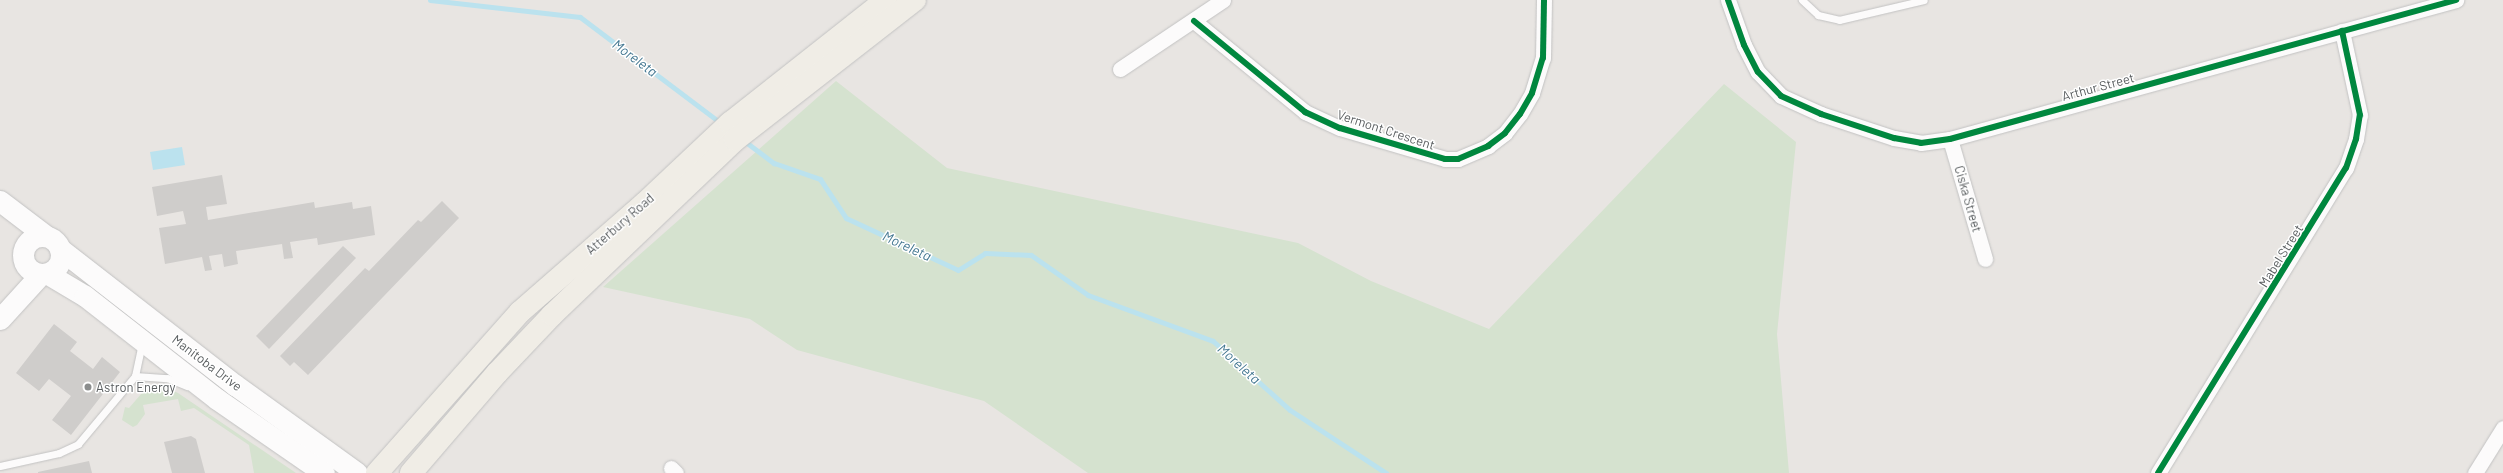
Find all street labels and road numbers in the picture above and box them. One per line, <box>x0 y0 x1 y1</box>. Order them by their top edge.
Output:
street label: Arthur Street <box>2060 70 2136 104</box>
street label: Vermont Crescent <box>1335 107 1437 153</box>
street label: Ciska Street <box>1951 164 1985 234</box>
street label: Atterbury Road <box>583 190 657 258</box>
street label: Mabel Street <box>2256 222 2306 290</box>
street label: Manitoba Drive <box>169 332 245 394</box>

